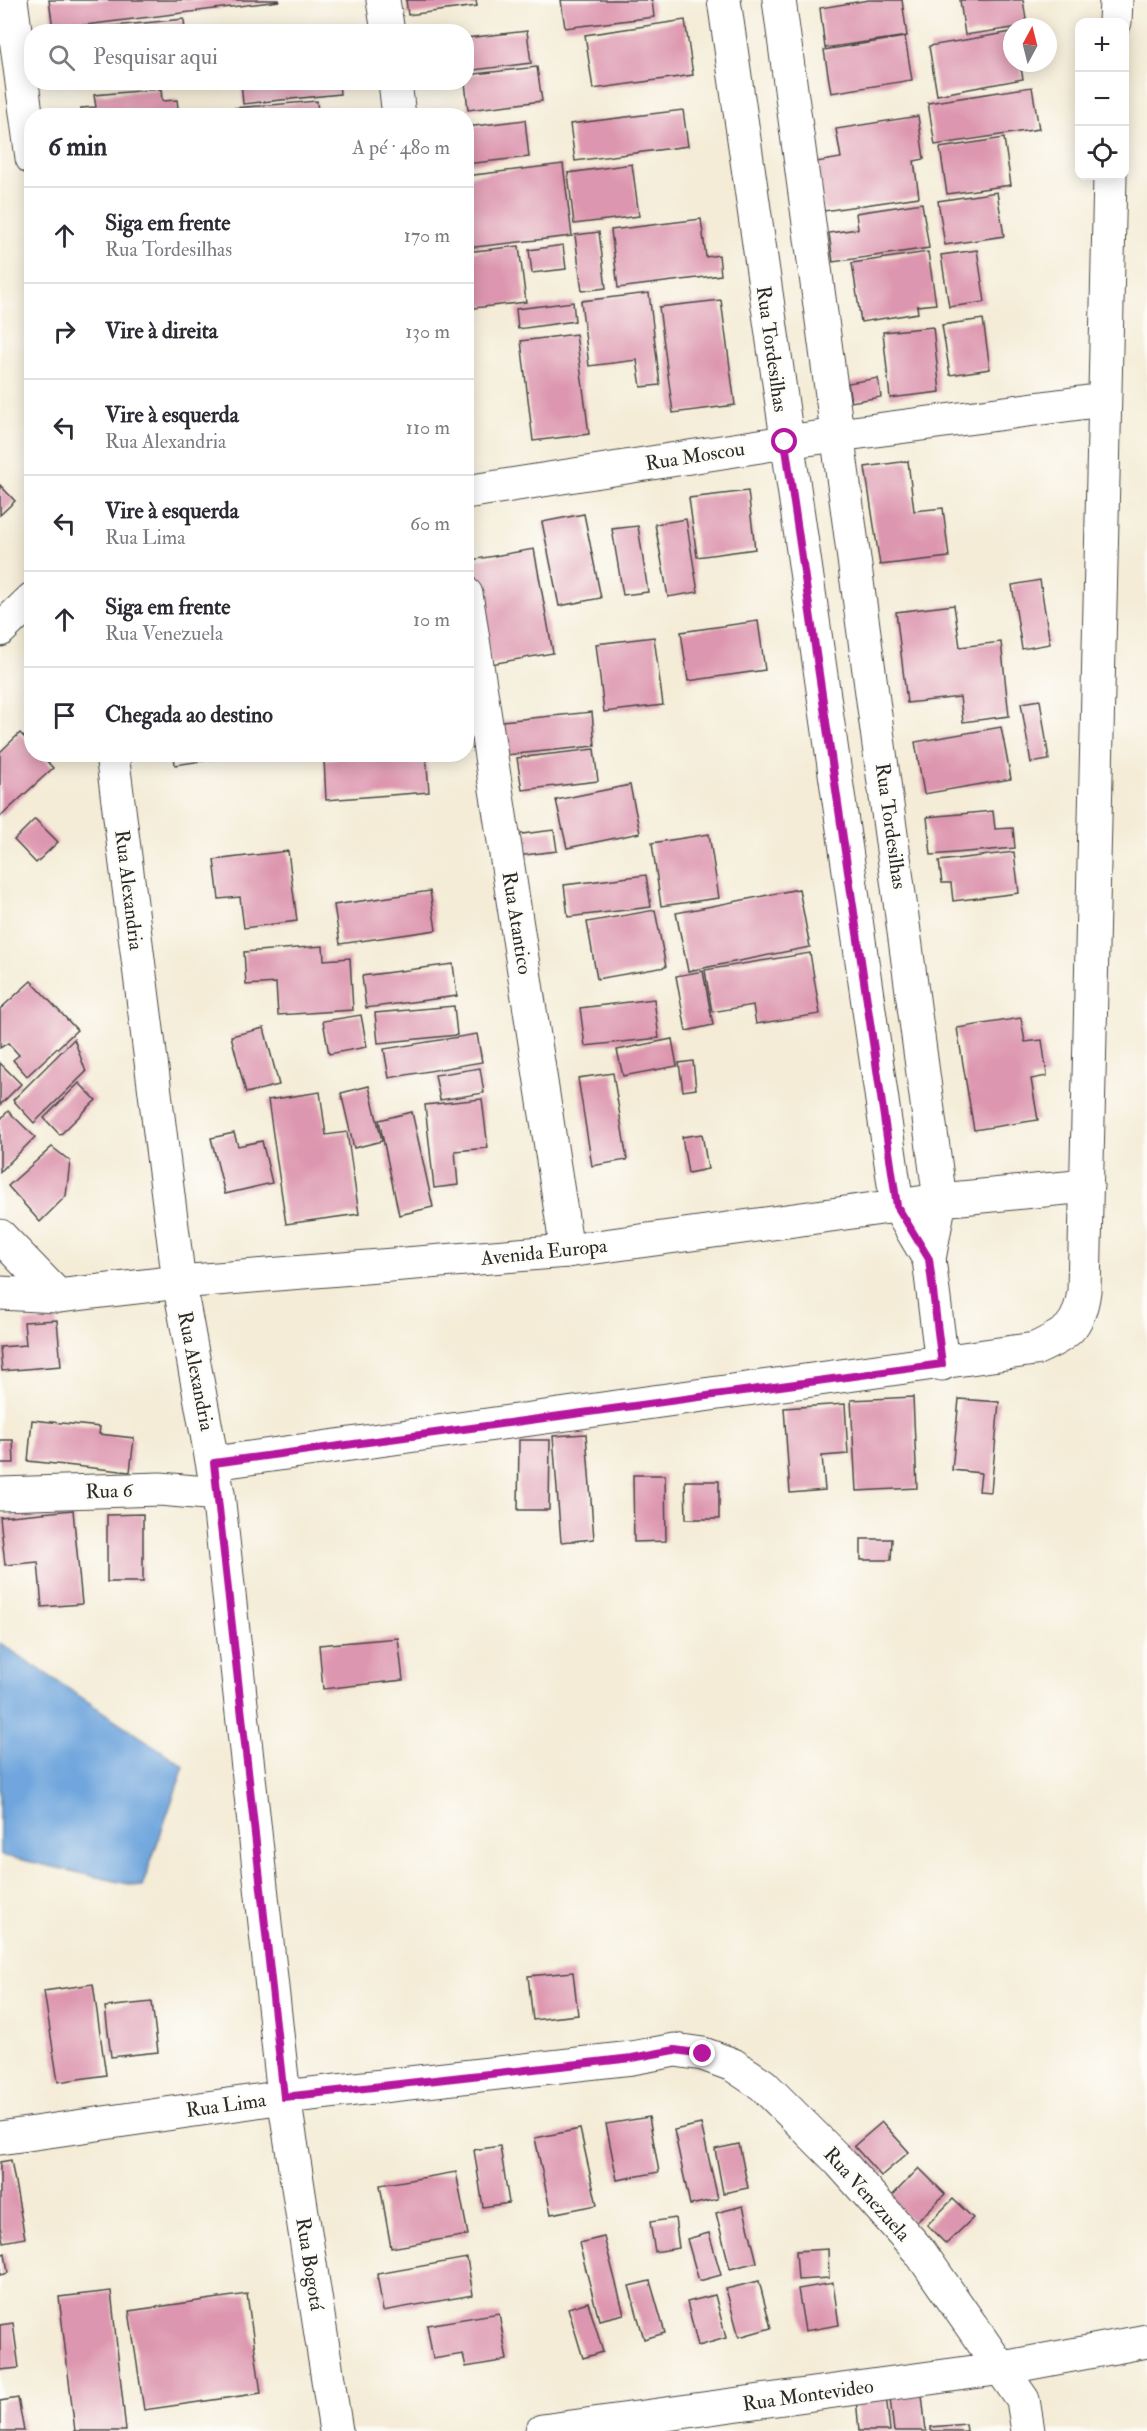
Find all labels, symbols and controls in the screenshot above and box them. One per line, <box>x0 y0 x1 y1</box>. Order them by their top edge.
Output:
north arrow <box>1003 18 1057 72</box>
map controls <box>1075 18 1129 180</box>
button: + <box>1075 18 1129 72</box>
search box <box>24 24 474 90</box>
icon: search <box>45 41 78 74</box>
text: Pesquisar aqui <box>93 43 218 71</box>
button: − <box>1075 72 1129 126</box>
button: locate <box>1075 126 1129 180</box>
text: 6 min <box>48 131 107 163</box>
text: A pé · 480 m <box>352 135 450 160</box>
text: Siga em frente <box>105 209 230 237</box>
icon: ahead <box>48 219 81 252</box>
text: 170 m <box>404 223 450 248</box>
text: Rua Tordesilhas <box>105 237 232 262</box>
street label: Rua Tordesilhas <box>751 284 793 414</box>
icon: right <box>48 315 81 348</box>
text: Vire à direita <box>105 317 218 345</box>
text: 130 m <box>405 319 450 344</box>
text: Vire à esquerda <box>105 401 239 429</box>
icon: left <box>48 411 81 444</box>
text: 110 m <box>406 415 450 440</box>
route start <box>771 428 797 454</box>
text: Rua Alexandria <box>105 429 226 454</box>
street label: Rua Moscou <box>643 436 747 476</box>
text: Vire à esquerda <box>105 497 239 525</box>
icon: left <box>48 507 81 540</box>
text: 60 m <box>410 511 450 536</box>
text: Rua Lima <box>105 525 185 550</box>
text: Siga em frente <box>105 593 230 621</box>
icon: ahead <box>48 603 81 636</box>
text: 10 m <box>413 607 450 632</box>
text: Rua Venezuela <box>105 621 223 646</box>
icon: arrive <box>48 699 81 732</box>
text: Chegada ao destino <box>105 701 273 729</box>
street label: Rua Tordesilhas <box>870 761 912 891</box>
street label: Rua Alexandria <box>109 828 149 952</box>
street label: Rua Atantico <box>497 870 537 976</box>
street label: Avenida Europa <box>479 1233 609 1272</box>
street label: Rua Alexandria <box>172 1309 220 1434</box>
street label: Rua 6 <box>85 1478 134 1504</box>
route end <box>689 2040 715 2066</box>
street label: Rua Lima <box>184 2087 268 2123</box>
street label: Rua Venezuela <box>818 2142 916 2247</box>
street label: Rua Bogotá <box>290 2216 330 2313</box>
street label: Rua Montevideo <box>741 2373 875 2417</box>

